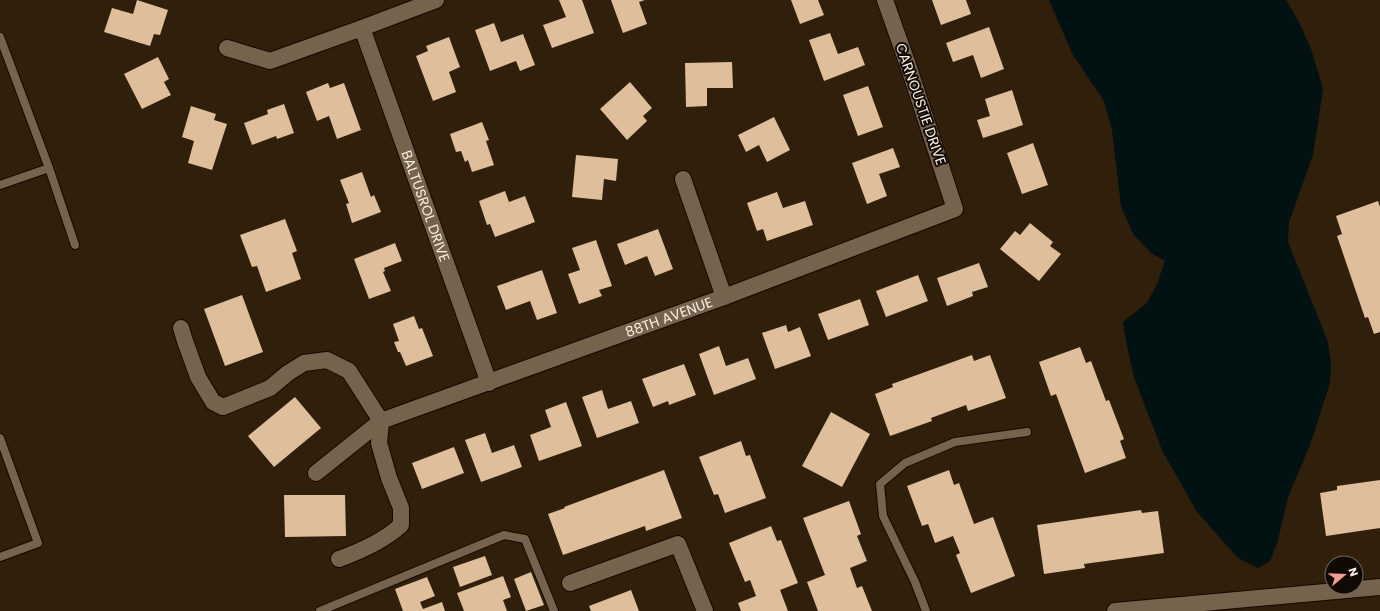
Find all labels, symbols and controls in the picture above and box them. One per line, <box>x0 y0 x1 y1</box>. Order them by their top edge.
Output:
street label: CARNOUSTIE DRIVE <box>891 40 951 168</box>
street label: BALTUSROL DRIVE <box>397 147 455 265</box>
street label: 88TH AVENUE <box>622 292 715 342</box>
north arrow <box>1324 555 1364 595</box>
text: N <box>1345 565 1362 578</box>

